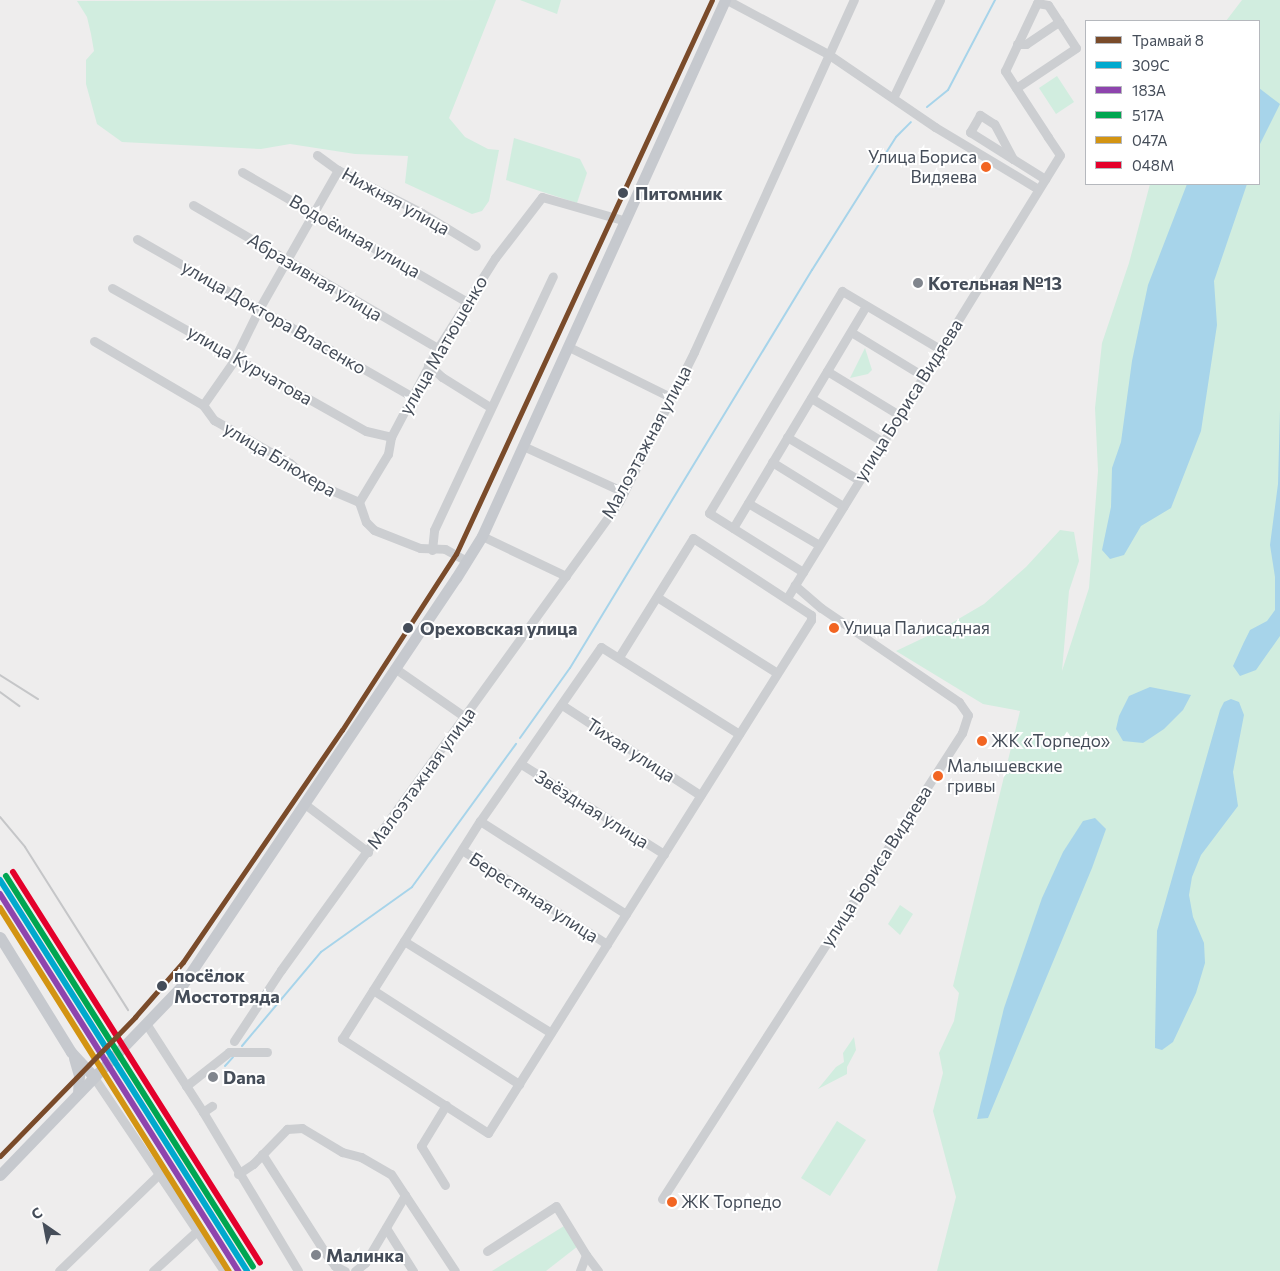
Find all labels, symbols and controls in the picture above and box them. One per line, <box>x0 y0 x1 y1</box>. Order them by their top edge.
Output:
legend <box>1085 20 1260 185</box>
text: Трамвай 8 <box>1132 31 1204 49</box>
text: 309С <box>1132 56 1170 74</box>
text: 183А <box>1132 81 1166 99</box>
text: 517А <box>1132 106 1164 124</box>
text: 047А <box>1132 131 1168 149</box>
place label: Улица Бориса Видяева <box>868 147 977 187</box>
text: 048М <box>1132 156 1174 174</box>
street label: Нижняя улица <box>338 162 454 240</box>
marker: Улица Бориса Видяева <box>981 162 991 172</box>
place label: Питомник <box>635 182 723 204</box>
marker: Питомник <box>615 185 631 201</box>
street label: Водоёмная улица <box>286 190 424 282</box>
street label: Абразивная улица <box>244 228 386 326</box>
street label: улица Доктора Власенко <box>178 255 370 379</box>
street label: улица Матюшенко <box>394 272 492 418</box>
place label: Котельная №13 <box>928 272 1062 294</box>
marker: Котельная №13 <box>912 277 924 289</box>
street label: улица Бориса Видяева <box>849 315 967 485</box>
street label: улица Курчатова <box>184 320 316 410</box>
street label: Малоэтажная улица <box>597 362 695 522</box>
street label: улица Блюхера <box>220 417 340 501</box>
place label: Ореховская улица <box>420 617 577 639</box>
place label: Улица Палисадная <box>843 618 990 638</box>
marker: Ореховская улица <box>400 620 416 636</box>
marker: Улица Палисадная <box>829 623 839 633</box>
street label: Малоэтажная улица <box>362 703 480 853</box>
street label: Тихая улица <box>583 713 679 787</box>
place label: ЖК «Торпедо» <box>991 731 1110 751</box>
marker: ЖК «Торпедо» <box>977 736 987 746</box>
place label: Малышевские гривы <box>947 756 1062 796</box>
street label: Звёздная улица <box>531 765 653 853</box>
marker: Малышевские гривы <box>933 771 943 781</box>
street label: улица Бориса Видяева <box>816 781 936 951</box>
street label: Берестяная улица <box>465 847 603 947</box>
place label: посёлок Мостотряда <box>174 965 280 1008</box>
marker: посёлок Мостотряда <box>154 978 170 994</box>
place label: Dana <box>223 1066 266 1088</box>
marker: Dana <box>207 1071 219 1083</box>
place label: ЖК Торпедо <box>681 1192 782 1212</box>
marker: ЖК Торпедо <box>667 1197 677 1207</box>
north arrow <box>20 1201 70 1251</box>
text: С <box>28 1203 45 1223</box>
place label: Малинка <box>326 1244 404 1266</box>
marker: Малинка <box>310 1249 322 1261</box>

